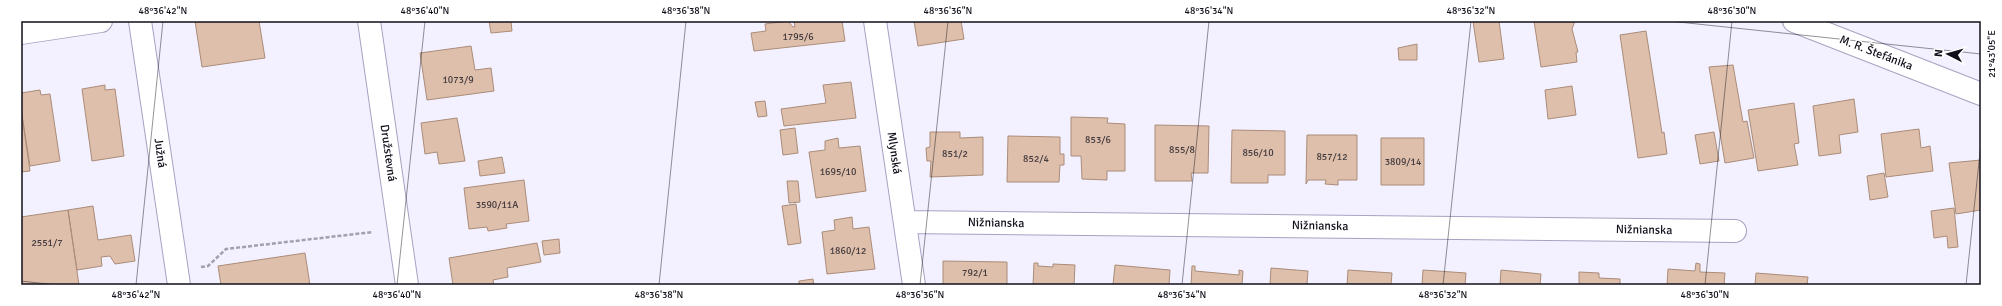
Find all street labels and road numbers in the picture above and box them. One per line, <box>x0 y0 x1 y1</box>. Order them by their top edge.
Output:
street label: M. R. Štefánika <box>1837 32 1915 74</box>
street label: Družstevná <box>377 124 399 182</box>
street label: Mlynská <box>884 131 904 175</box>
street label: Južná <box>150 137 170 169</box>
street label: Nižnianska <box>968 215 1024 231</box>
street label: Nižnianska <box>1292 218 1348 234</box>
street label: Nižnianska <box>1616 222 1672 238</box>

